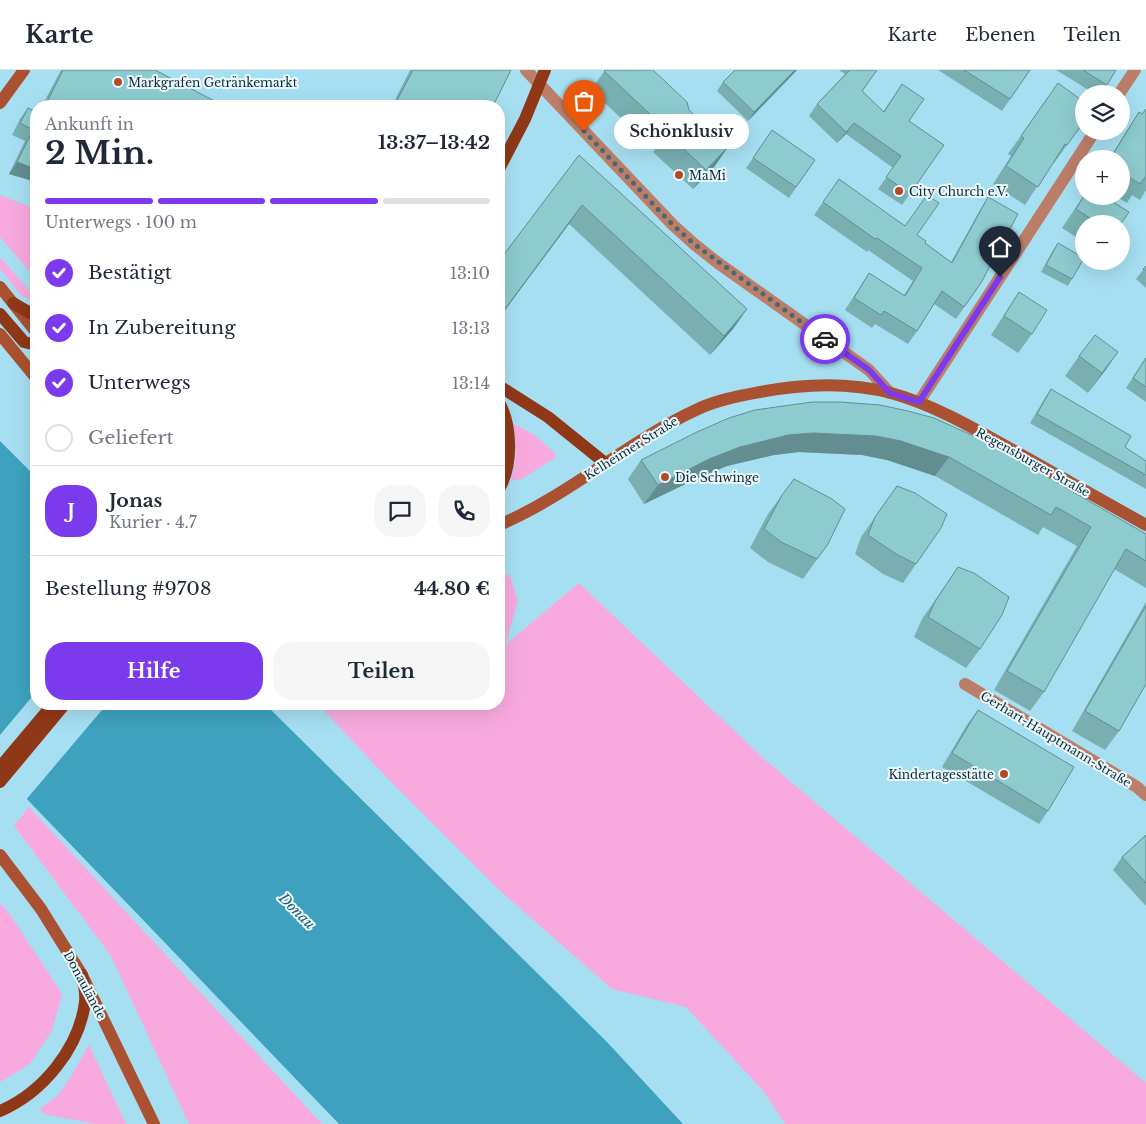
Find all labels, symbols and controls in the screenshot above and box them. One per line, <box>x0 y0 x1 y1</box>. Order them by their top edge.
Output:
text: Karte <box>25 20 94 49</box>
text: Karte <box>887 24 937 46</box>
text: Ebenen <box>965 24 1035 46</box>
text: Teilen <box>1063 24 1121 46</box>
place label: Markgrafen Getränkemarkt <box>128 75 298 90</box>
marker: Markgrafen Getränkemarkt <box>112 76 124 88</box>
pin <box>563 80 605 131</box>
map controls <box>1075 85 1130 270</box>
button: layers <box>1075 85 1130 140</box>
icon: bag <box>570 87 598 115</box>
text: Ankunft in <box>45 114 134 134</box>
callout: Schönklusiv <box>614 114 749 148</box>
text: Schönklusiv <box>630 121 733 141</box>
text: 13:37–13:42 <box>378 131 490 154</box>
text: 2 Min. <box>45 133 154 173</box>
button: + <box>1075 150 1130 205</box>
place label: MaMi <box>689 168 726 183</box>
marker: MaMi <box>673 169 685 181</box>
place label: City Church e.V. <box>909 184 1008 199</box>
marker: City Church e.V. <box>893 185 905 197</box>
text: Unterwegs · 100 m <box>45 212 197 232</box>
button: − <box>1075 215 1130 270</box>
pin <box>979 226 1021 277</box>
icon: home <box>986 233 1014 261</box>
icon: check <box>45 259 73 287</box>
text: Bestätigt <box>88 261 172 284</box>
text: 13:10 <box>450 263 490 283</box>
icon: check <box>45 314 73 342</box>
courier <box>800 314 850 364</box>
text: In Zubereitung <box>88 316 236 339</box>
text: 13:13 <box>451 318 490 338</box>
icon: car <box>811 325 839 353</box>
icon: check <box>45 369 73 397</box>
text: Unterwegs <box>88 371 191 394</box>
text: 13:14 <box>452 373 490 393</box>
street label: Kelheimer Straße <box>582 413 681 483</box>
street label: Regensburger Straße <box>973 424 1093 500</box>
text: Geliefert <box>88 426 174 449</box>
place label: Die Schwinge <box>675 470 759 485</box>
marker: Die Schwinge <box>659 471 671 483</box>
button: chat <box>374 485 426 537</box>
button: phone <box>438 485 490 537</box>
text: Jonas <box>109 489 162 512</box>
text: J <box>67 499 75 522</box>
text: Kurier · 4.7 <box>109 512 197 532</box>
text: Bestellung #9708 <box>45 577 211 600</box>
text: 44.80 € <box>414 577 490 600</box>
button: Hilfe <box>45 642 263 700</box>
button: Teilen <box>273 642 490 700</box>
street label: Gerhart-Hauptmann-Straße <box>978 688 1134 790</box>
place label: Kindertagesstätte <box>888 767 994 782</box>
marker: Kindertagesstätte <box>998 768 1010 780</box>
water label: Donau <box>274 888 319 933</box>
street label: Donaulände <box>61 948 109 1022</box>

